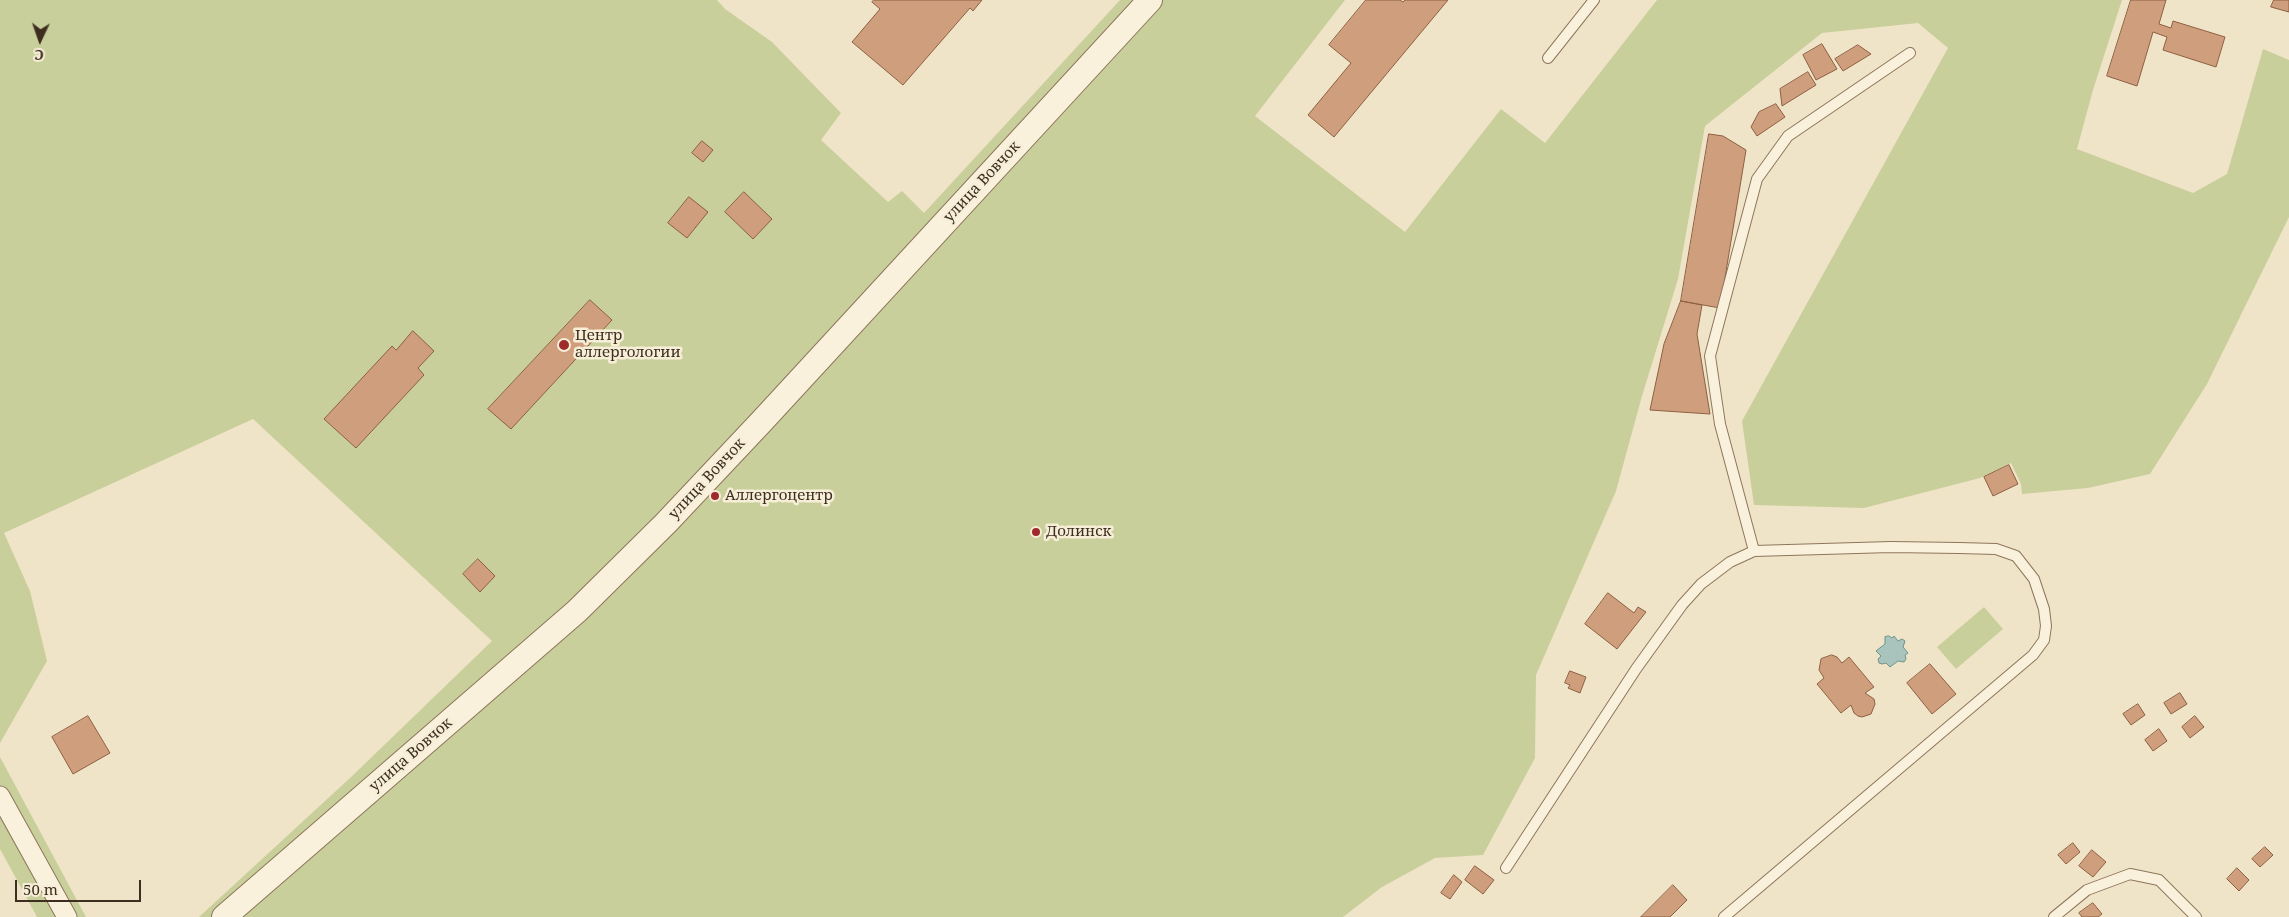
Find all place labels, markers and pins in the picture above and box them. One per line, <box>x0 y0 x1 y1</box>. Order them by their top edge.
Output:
place label: Центр аллергологии <box>575 327 681 362</box>
marker: Центр аллергологии <box>557 338 571 352</box>
place label: Аллергоцентр <box>725 487 833 505</box>
marker: Аллергоцентр <box>709 490 721 502</box>
place label: Долинск <box>1046 523 1111 541</box>
marker: Долинск <box>1030 526 1042 538</box>

